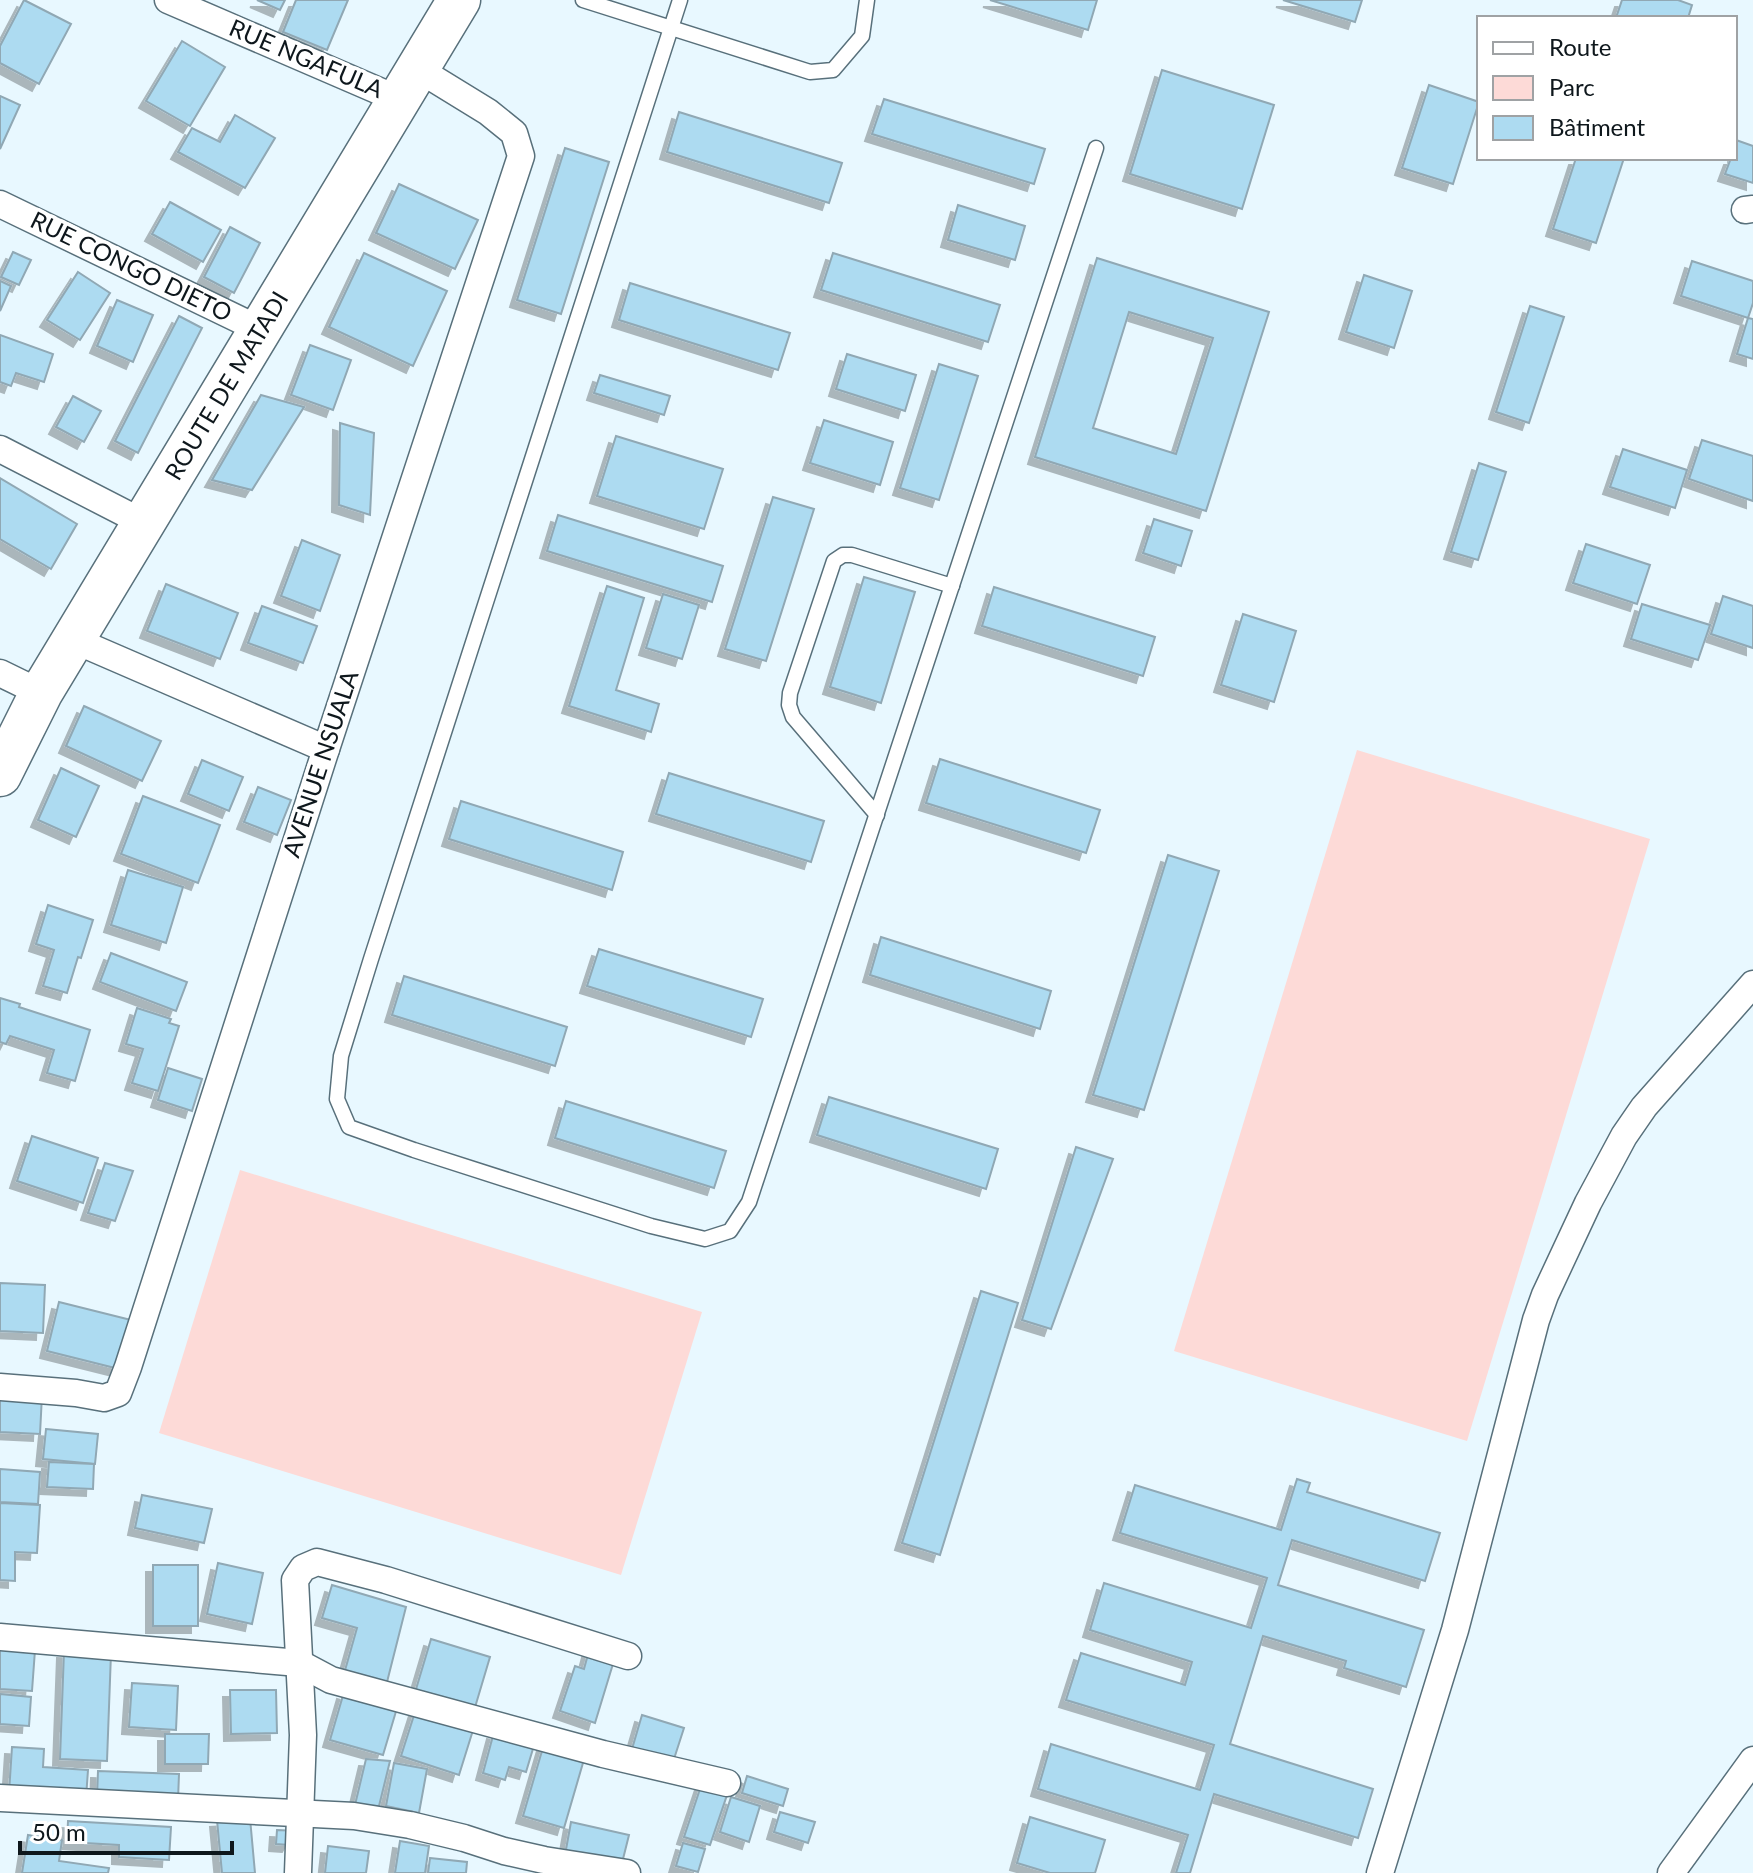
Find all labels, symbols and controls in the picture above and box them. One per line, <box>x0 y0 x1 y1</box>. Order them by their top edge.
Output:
street label: RUE NGAFULA <box>225 12 389 103</box>
legend <box>1477 16 1737 160</box>
text: Route <box>1549 32 1611 61</box>
text: Parc <box>1549 72 1595 101</box>
text: Bâtiment <box>1549 112 1646 141</box>
street label: RUE CONGO DIETO <box>26 204 237 327</box>
street label: ROUTE DE MATADI <box>158 286 293 485</box>
street label: AVENUE NSUALA <box>276 666 364 860</box>
scale bar <box>20 1805 232 1855</box>
text: 50 m <box>32 1817 86 1846</box>

